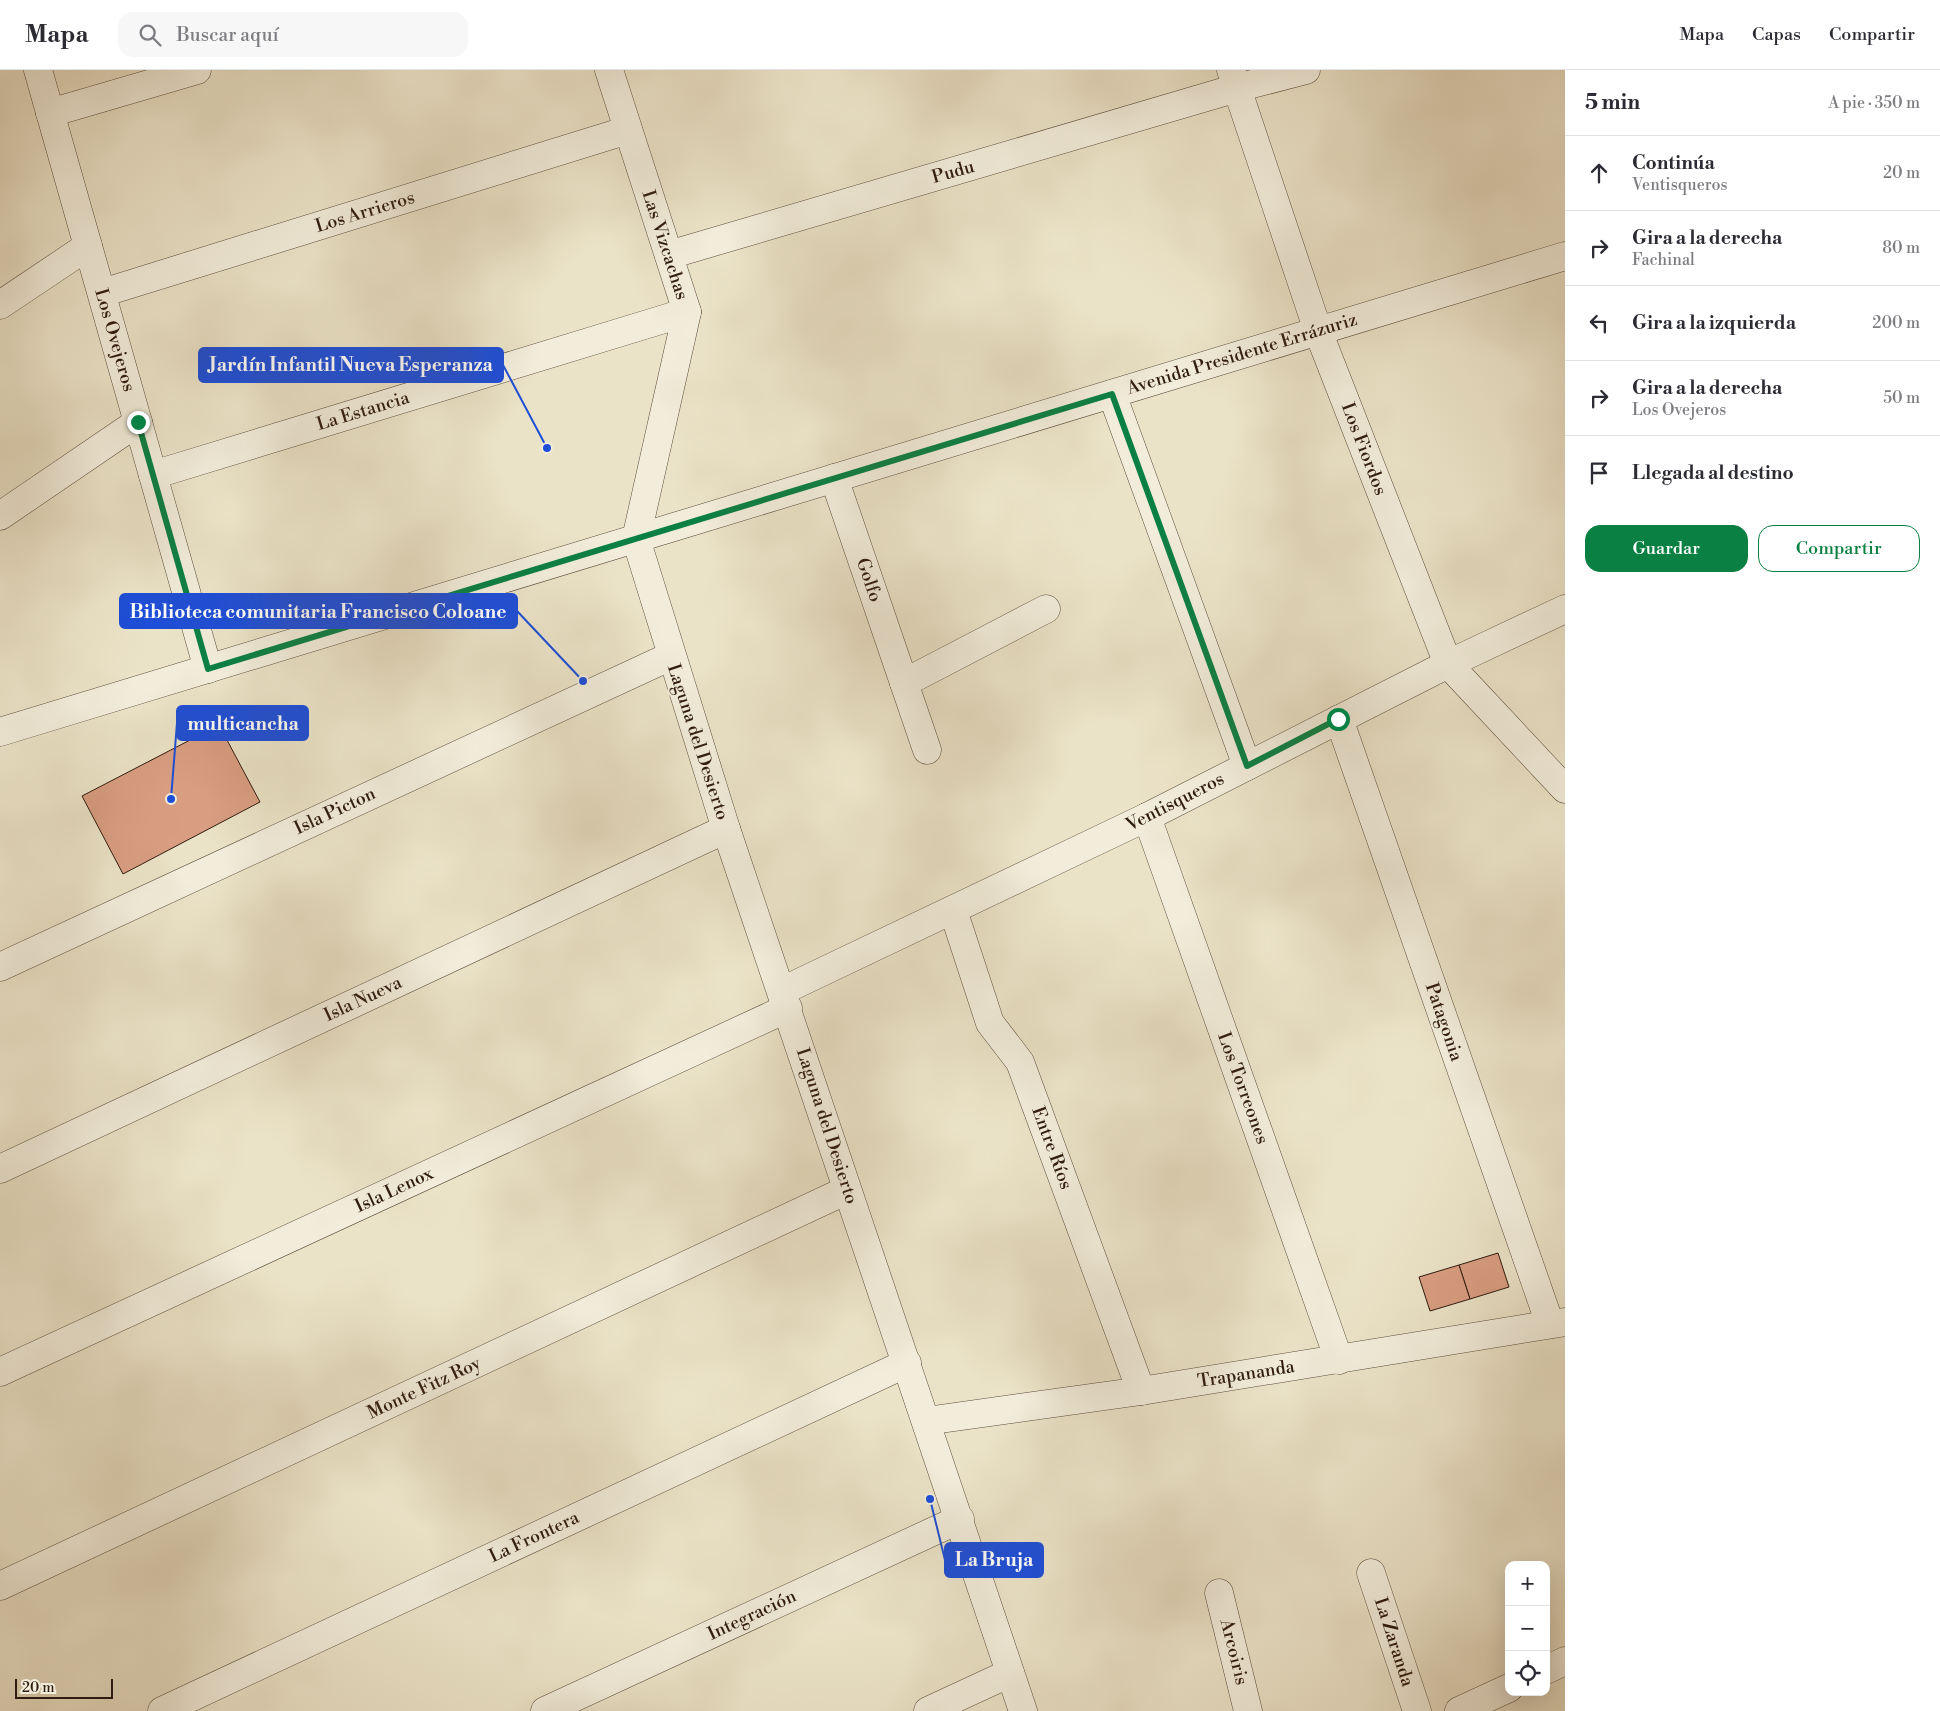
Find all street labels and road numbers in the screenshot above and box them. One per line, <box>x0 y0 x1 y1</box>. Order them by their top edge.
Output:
street label: Pudu <box>929 155 978 189</box>
street label: Los Arrieros <box>312 186 418 238</box>
street label: Las Vizcachas <box>636 187 694 303</box>
street label: Los Ovejeros <box>89 286 141 394</box>
street label: Avenida Presidente Errázuriz <box>1123 308 1360 400</box>
street label: La Estancia <box>314 386 413 436</box>
street label: Los Fiordos <box>1336 400 1392 499</box>
street label: Golfo <box>851 555 887 605</box>
street label: Laguna del Desierto <box>662 661 734 823</box>
street label: Ventisqueros <box>1121 767 1228 837</box>
street label: Isla Picton <box>291 782 380 840</box>
street label: Isla Nueva <box>320 971 406 1027</box>
street label: Patagonia <box>1420 980 1468 1065</box>
street label: Los Torreones <box>1212 1029 1274 1147</box>
street label: Laguna del Desierto <box>791 1045 863 1207</box>
street label: Entre Ríos <box>1026 1103 1078 1193</box>
street label: Isla Lenox <box>351 1162 437 1218</box>
street label: Monte Fitz Roy <box>364 1352 485 1424</box>
street label: Trapananda <box>1196 1355 1297 1393</box>
street label: La Frontera <box>485 1506 584 1568</box>
street label: Integración <box>704 1584 800 1646</box>
street label: La Zaranda <box>1369 1594 1419 1690</box>
street label: Arcoiris <box>1214 1616 1253 1687</box>

